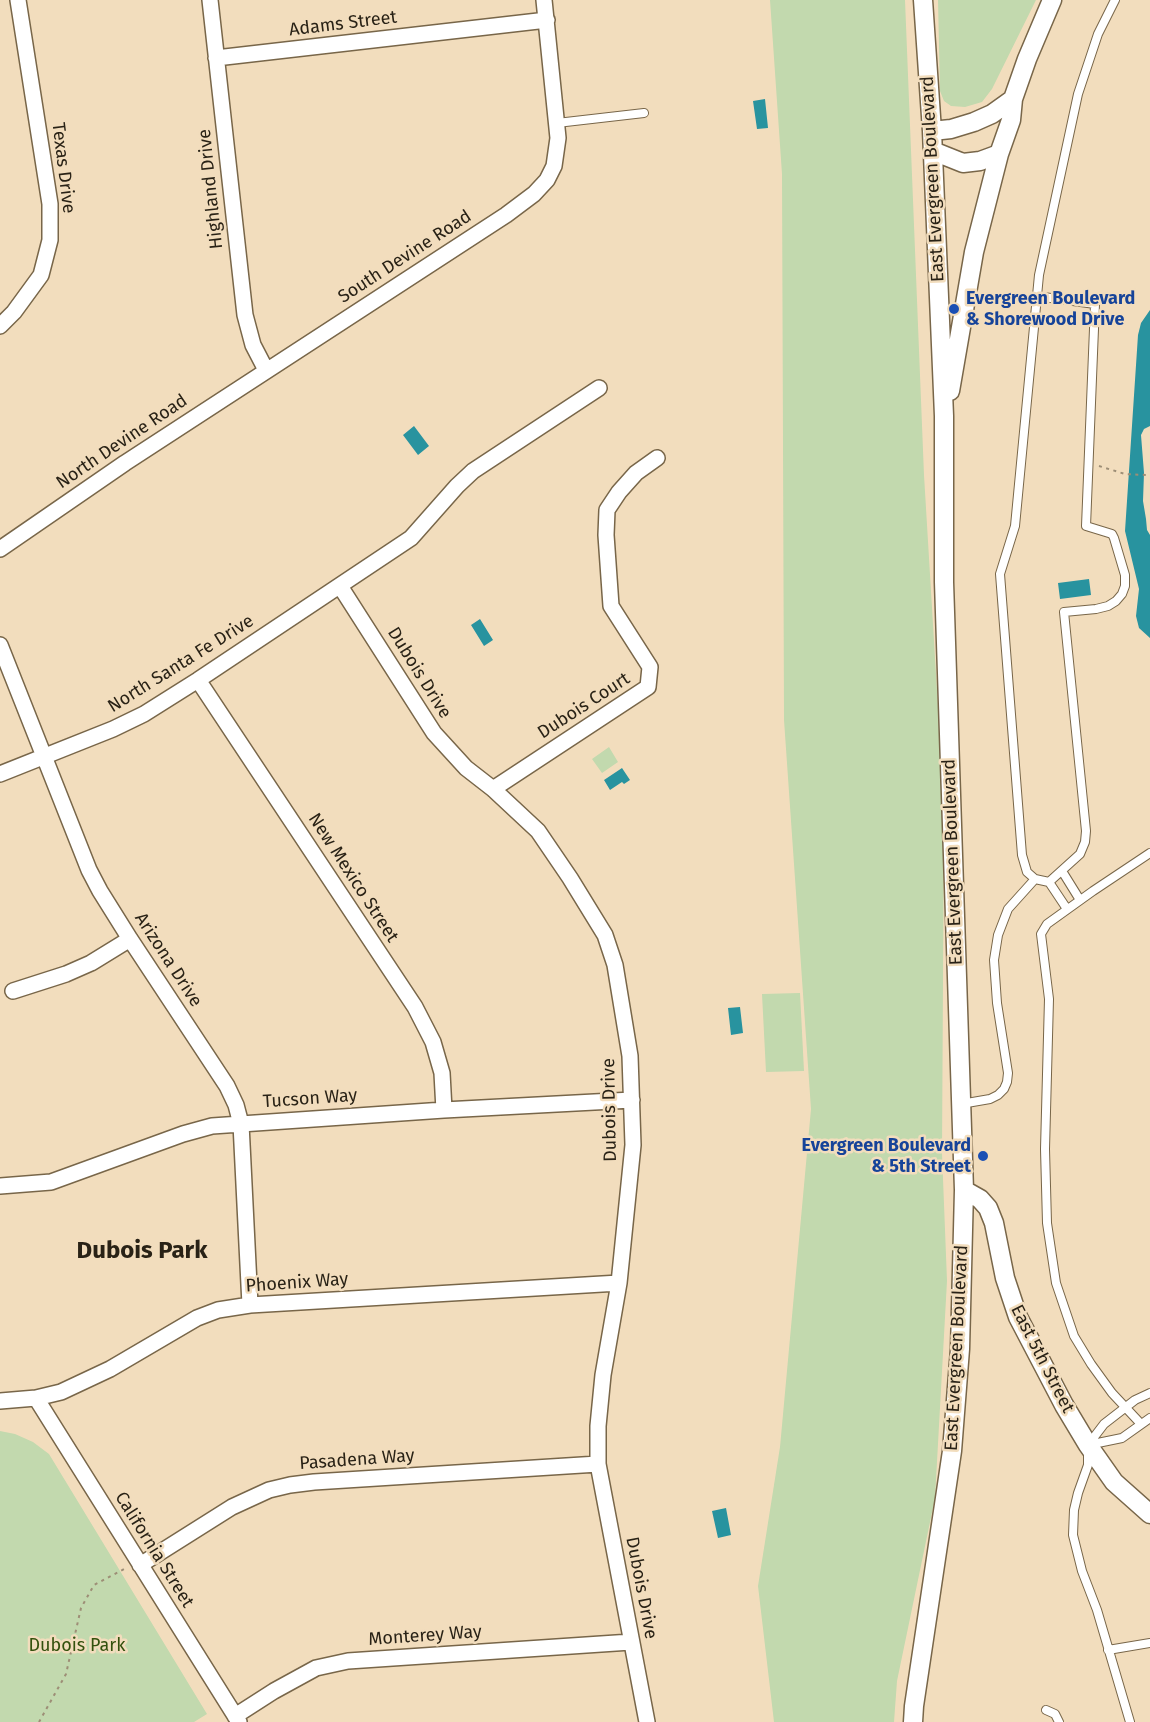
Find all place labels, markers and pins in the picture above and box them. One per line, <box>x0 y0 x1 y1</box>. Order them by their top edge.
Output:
place label: Evergreen Boulevard & Shorewood Drive <box>966 288 1135 330</box>
marker: Evergreen Boulevard & Shorewood Drive <box>947 302 961 316</box>
place label: Evergreen Boulevard & 5th Street <box>802 1135 971 1178</box>
marker: Evergreen Boulevard & 5th Street <box>976 1149 990 1163</box>

